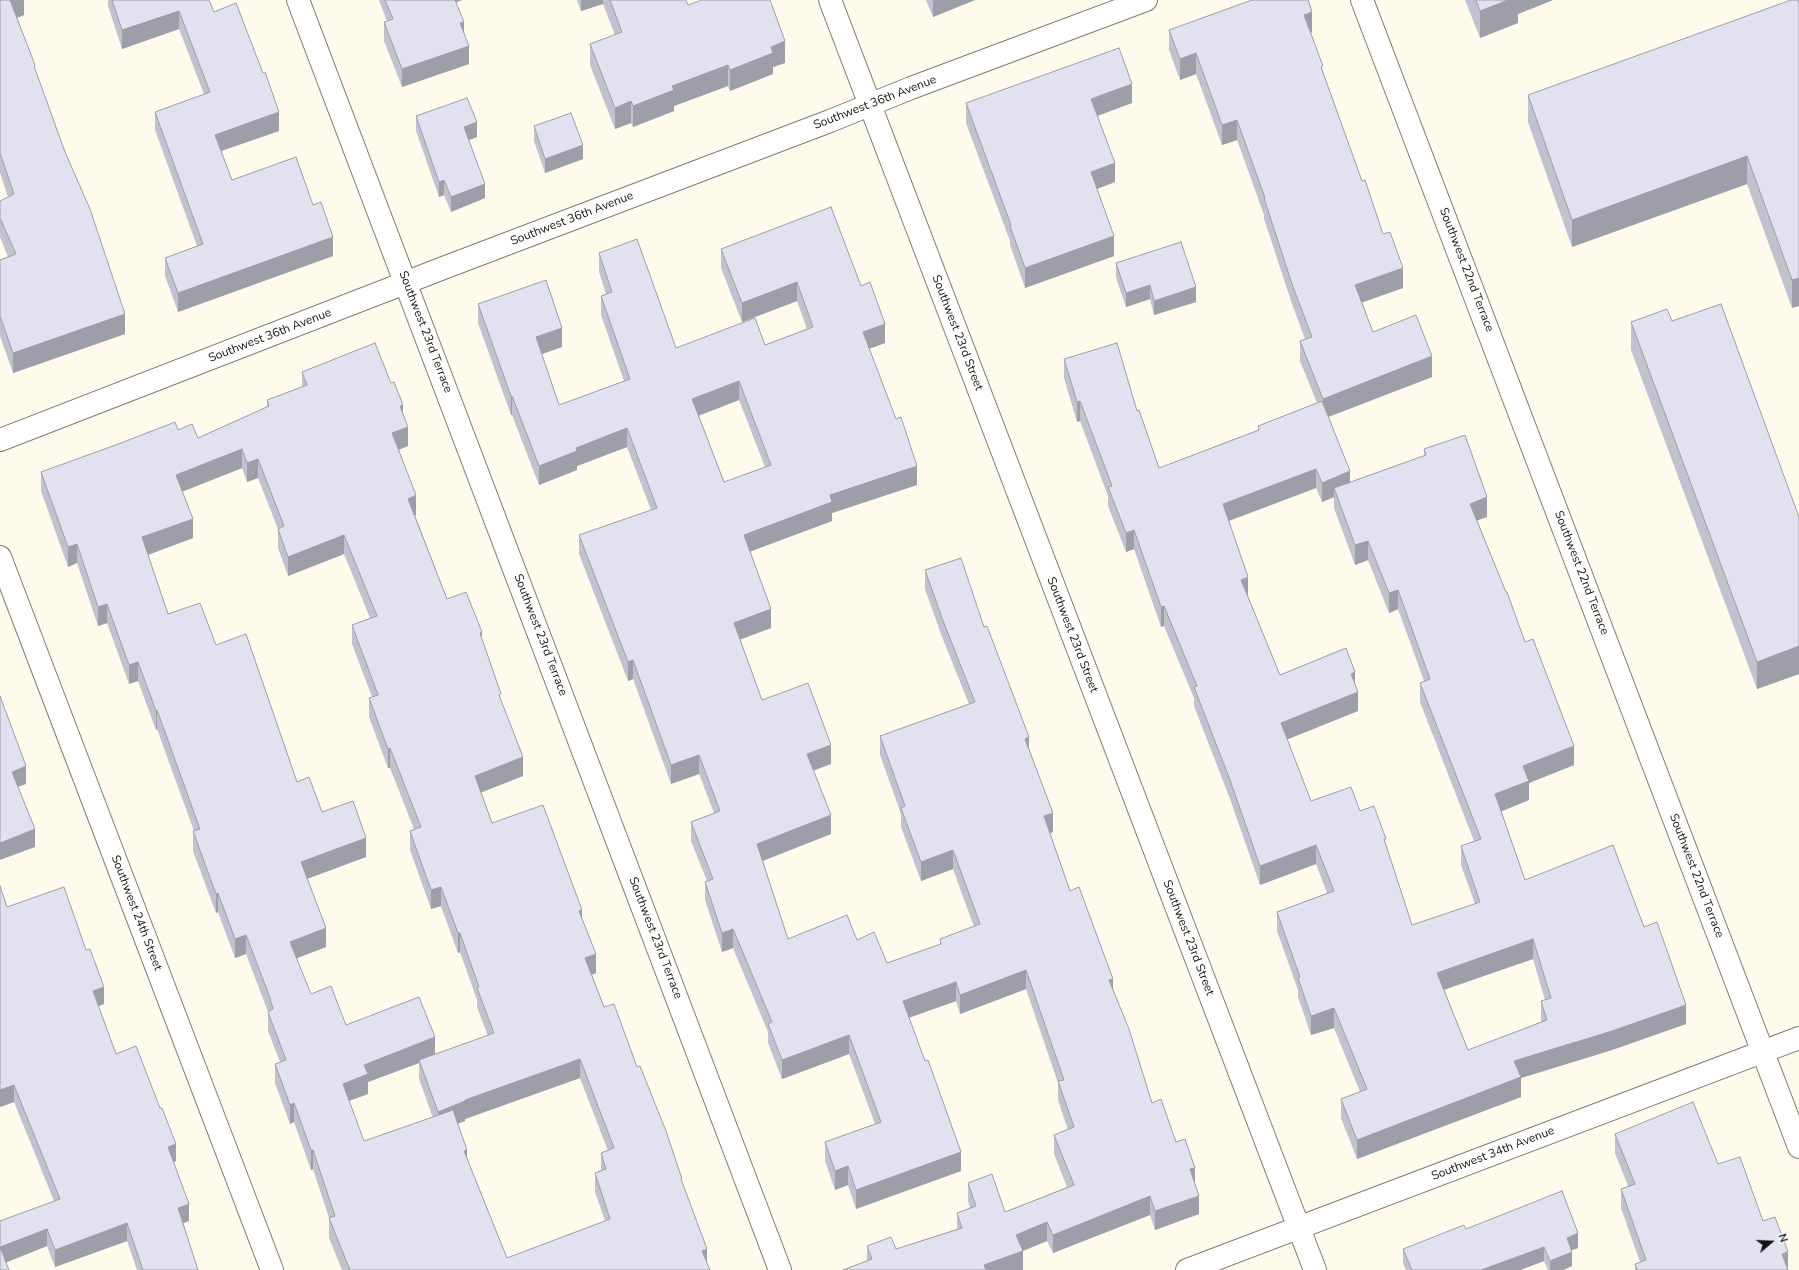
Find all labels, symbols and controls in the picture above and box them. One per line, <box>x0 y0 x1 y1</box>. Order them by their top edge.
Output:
street label: Southwest 36th Avenue <box>812 73 938 133</box>
street label: Southwest 36th Avenue <box>509 189 635 249</box>
street label: Southwest 22nd Terrace <box>1436 206 1496 334</box>
street label: Southwest 23rd Terrace <box>395 269 455 395</box>
street label: Southwest 23rd Street <box>928 273 986 393</box>
street label: Southwest 36th Avenue <box>207 306 333 366</box>
street label: Southwest 22nd Terrace <box>1551 509 1611 637</box>
street label: Southwest 23rd Terrace <box>510 572 570 698</box>
street label: Southwest 23rd Street <box>1043 575 1101 695</box>
street label: Southwest 22nd Terrace <box>1666 812 1726 940</box>
street label: Southwest 24th Street <box>107 853 165 973</box>
street label: Southwest 23rd Terrace <box>625 875 685 1001</box>
street label: Southwest 23rd Street <box>1159 878 1217 998</box>
street label: Southwest 34th Avenue <box>1430 1124 1556 1184</box>
north arrow <box>1751 1222 1791 1262</box>
text: N <box>1774 1232 1791 1244</box>

